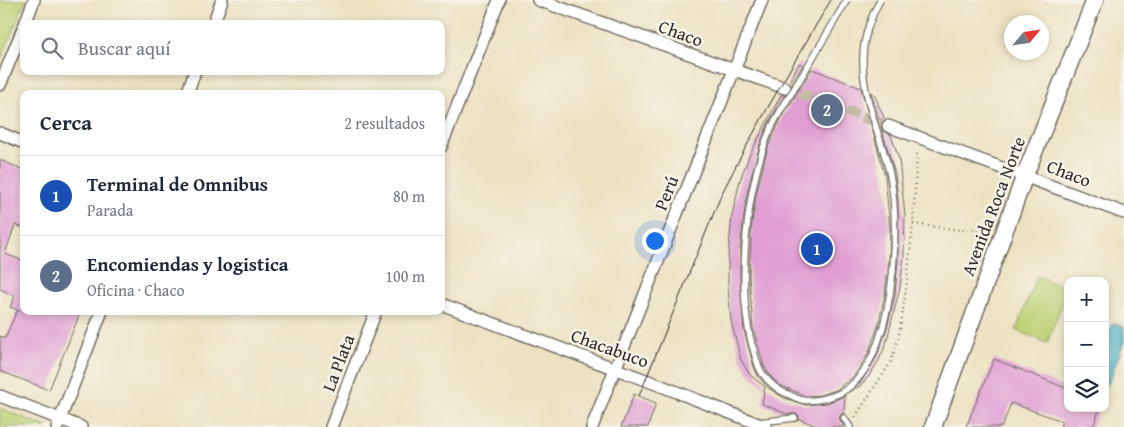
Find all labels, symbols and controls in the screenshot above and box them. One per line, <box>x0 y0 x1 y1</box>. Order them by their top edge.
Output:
street label: Chaco <box>655 13 707 53</box>
north arrow <box>1004 15 1049 60</box>
search box <box>20 20 445 75</box>
icon: search <box>38 34 66 62</box>
text: Buscar aquí <box>78 34 171 62</box>
pin: 2 <box>811 91 843 129</box>
text: Cerca <box>40 107 92 138</box>
text: 2 resultados <box>344 111 425 135</box>
street label: Avenida Roca Norte <box>954 132 1032 280</box>
street label: Chaco <box>1043 152 1095 194</box>
text: Terminal de Omnibus <box>87 170 268 198</box>
street label: Perú <box>647 171 685 214</box>
text: 1 <box>52 184 60 208</box>
text: 80 m <box>393 184 425 208</box>
text: Parada <box>87 198 133 222</box>
your location <box>642 228 668 254</box>
pin: 1 <box>801 230 833 268</box>
text: Encomiendas y logistica <box>87 250 289 278</box>
text: 2 <box>52 264 60 288</box>
text: 100 m <box>385 264 425 288</box>
map controls <box>1064 277 1109 412</box>
button: + <box>1064 277 1109 322</box>
text: Oficina · Chaco <box>87 278 185 302</box>
street label: Chacabuco <box>567 321 653 375</box>
button: − <box>1064 322 1109 367</box>
street label: La Plata <box>315 330 361 396</box>
button: layers <box>1064 367 1109 412</box>

